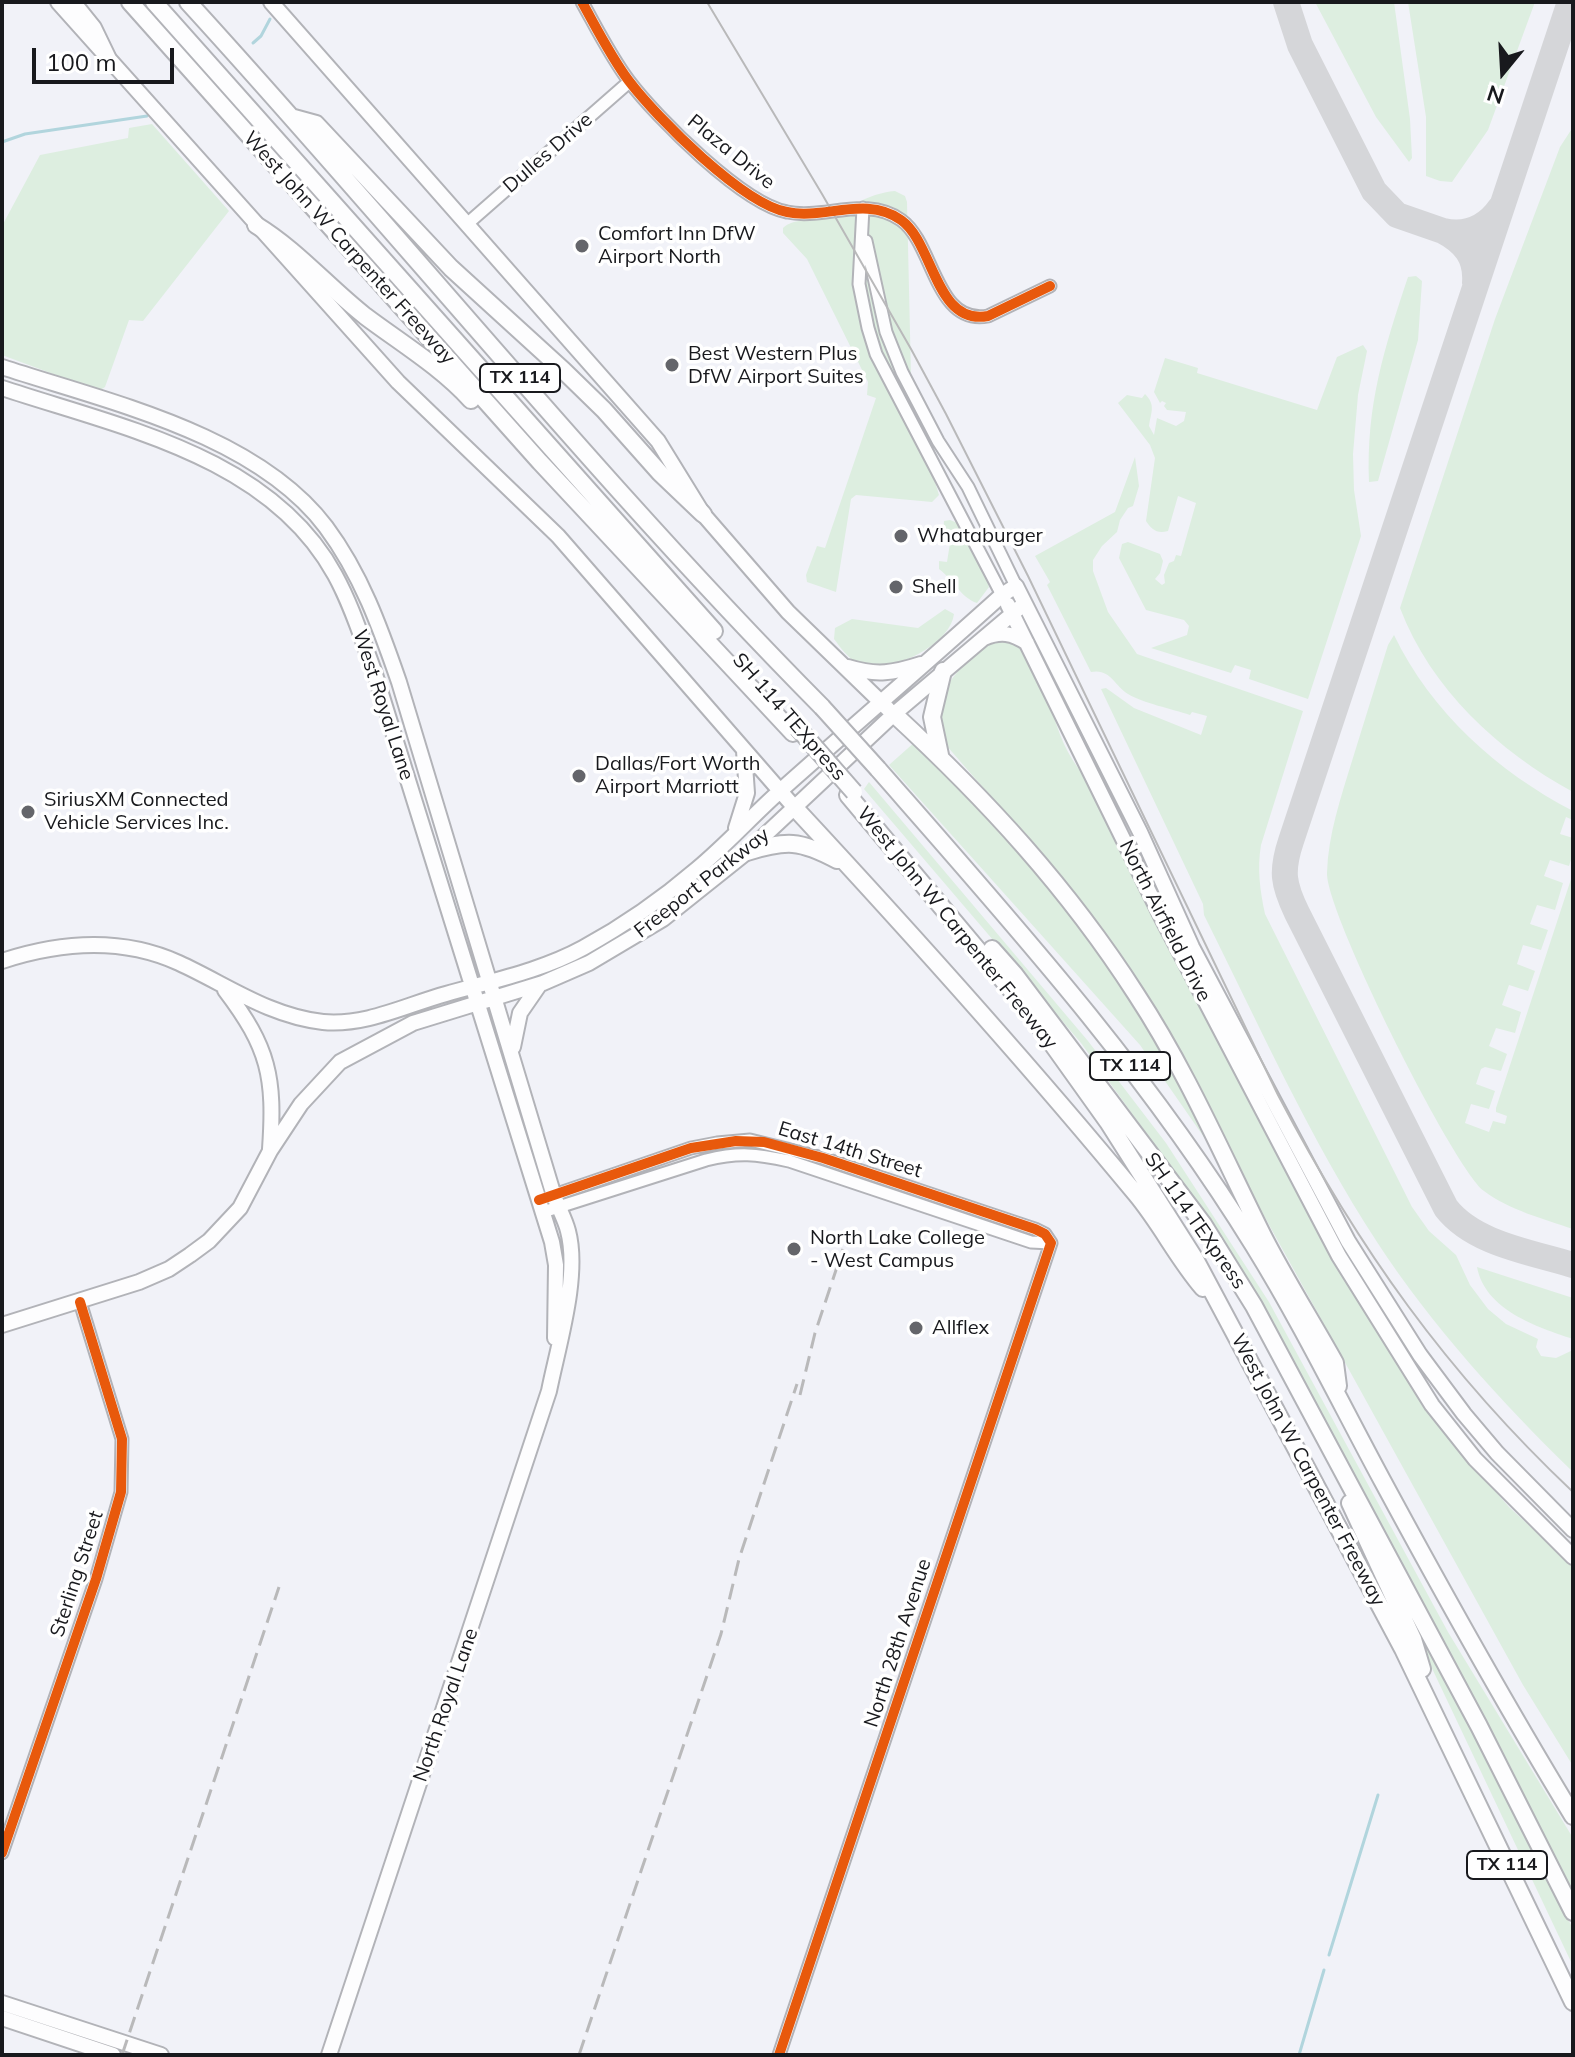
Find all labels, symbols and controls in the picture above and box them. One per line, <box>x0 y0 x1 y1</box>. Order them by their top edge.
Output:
scale bar <box>36 32 178 82</box>
north arrow <box>1463 32 1543 112</box>
text: 100 m <box>46 47 117 77</box>
text: N <box>1483 79 1508 111</box>
street label: Dulles Drive <box>498 108 598 198</box>
street label: Plaza Drive <box>682 109 780 195</box>
street label: West John W Carpenter Freeway <box>238 127 460 369</box>
place label: Comfort Inn DfW Airport North <box>598 222 756 269</box>
marker: Comfort Inn DfW Airport North <box>573 237 591 255</box>
place label: Best Western Plus DfW Airport Suites <box>688 342 864 389</box>
marker: Best Western Plus DfW Airport Suites <box>663 356 681 374</box>
road number: TX 114 <box>480 364 560 392</box>
place label: Whataburger <box>917 524 1043 548</box>
marker: Whataburger <box>892 527 910 545</box>
place label: Shell <box>912 575 957 599</box>
marker: Shell <box>887 578 905 596</box>
street label: West Royal Lane <box>347 627 419 783</box>
street label: SH 114 TEXpress <box>727 648 851 786</box>
place label: Dallas/Fort Worth Airport Marriott <box>595 752 760 799</box>
marker: Dallas/Fort Worth Airport Marriott <box>570 767 588 785</box>
place label: SiriusXM Connected Vehicle Services Inc. <box>44 788 229 835</box>
street label: West John W Carpenter Freeway <box>852 802 1062 1054</box>
marker: SiriusXM Connected Vehicle Services Inc. <box>19 803 37 821</box>
street label: Freeport Parkway <box>630 823 774 943</box>
street label: North Airfield Drive <box>1114 836 1216 1006</box>
road number: TX 114 <box>1090 1052 1170 1080</box>
street label: East 14th Street <box>775 1117 925 1183</box>
street label: SH 114 TEXpress <box>1139 1148 1251 1294</box>
place label: North Lake College - West Campus <box>810 1226 985 1273</box>
marker: North Lake College - West Campus <box>785 1240 803 1258</box>
place label: Allflex <box>932 1316 989 1340</box>
marker: Allflex <box>907 1319 925 1337</box>
street label: West John W Carpenter Freeway <box>1226 1330 1390 1610</box>
street label: Sterling Street <box>45 1508 109 1640</box>
street label: North 28th Avenue <box>859 1556 937 1730</box>
street label: North Royal Lane <box>408 1625 484 1785</box>
road number: TX 114 <box>1467 1851 1547 1879</box>

